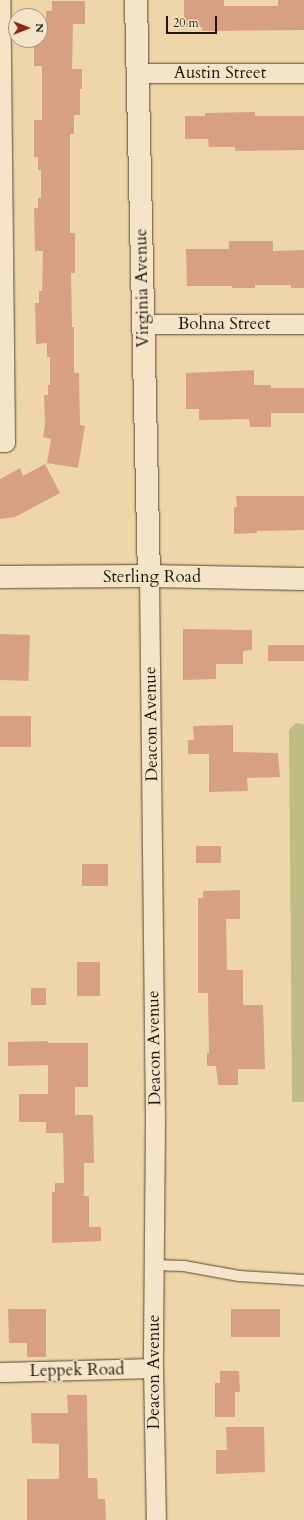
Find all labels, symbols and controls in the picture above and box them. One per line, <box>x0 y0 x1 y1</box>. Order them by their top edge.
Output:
north arrow <box>8 8 48 48</box>
scale bar <box>168 8 219 34</box>
text: 20 m <box>173 15 199 31</box>
text: N <box>32 23 47 33</box>
street label: Austin Street <box>174 63 266 83</box>
street label: Virginia Avenue <box>131 228 153 348</box>
street label: Bohna Street <box>178 314 270 334</box>
street label: Sterling Road <box>103 567 201 587</box>
street label: Deacon Avenue <box>140 666 162 782</box>
street label: Deacon Avenue <box>143 990 165 1106</box>
street label: Deacon Avenue <box>144 1314 164 1430</box>
street label: Leppek Road <box>29 1359 125 1381</box>

